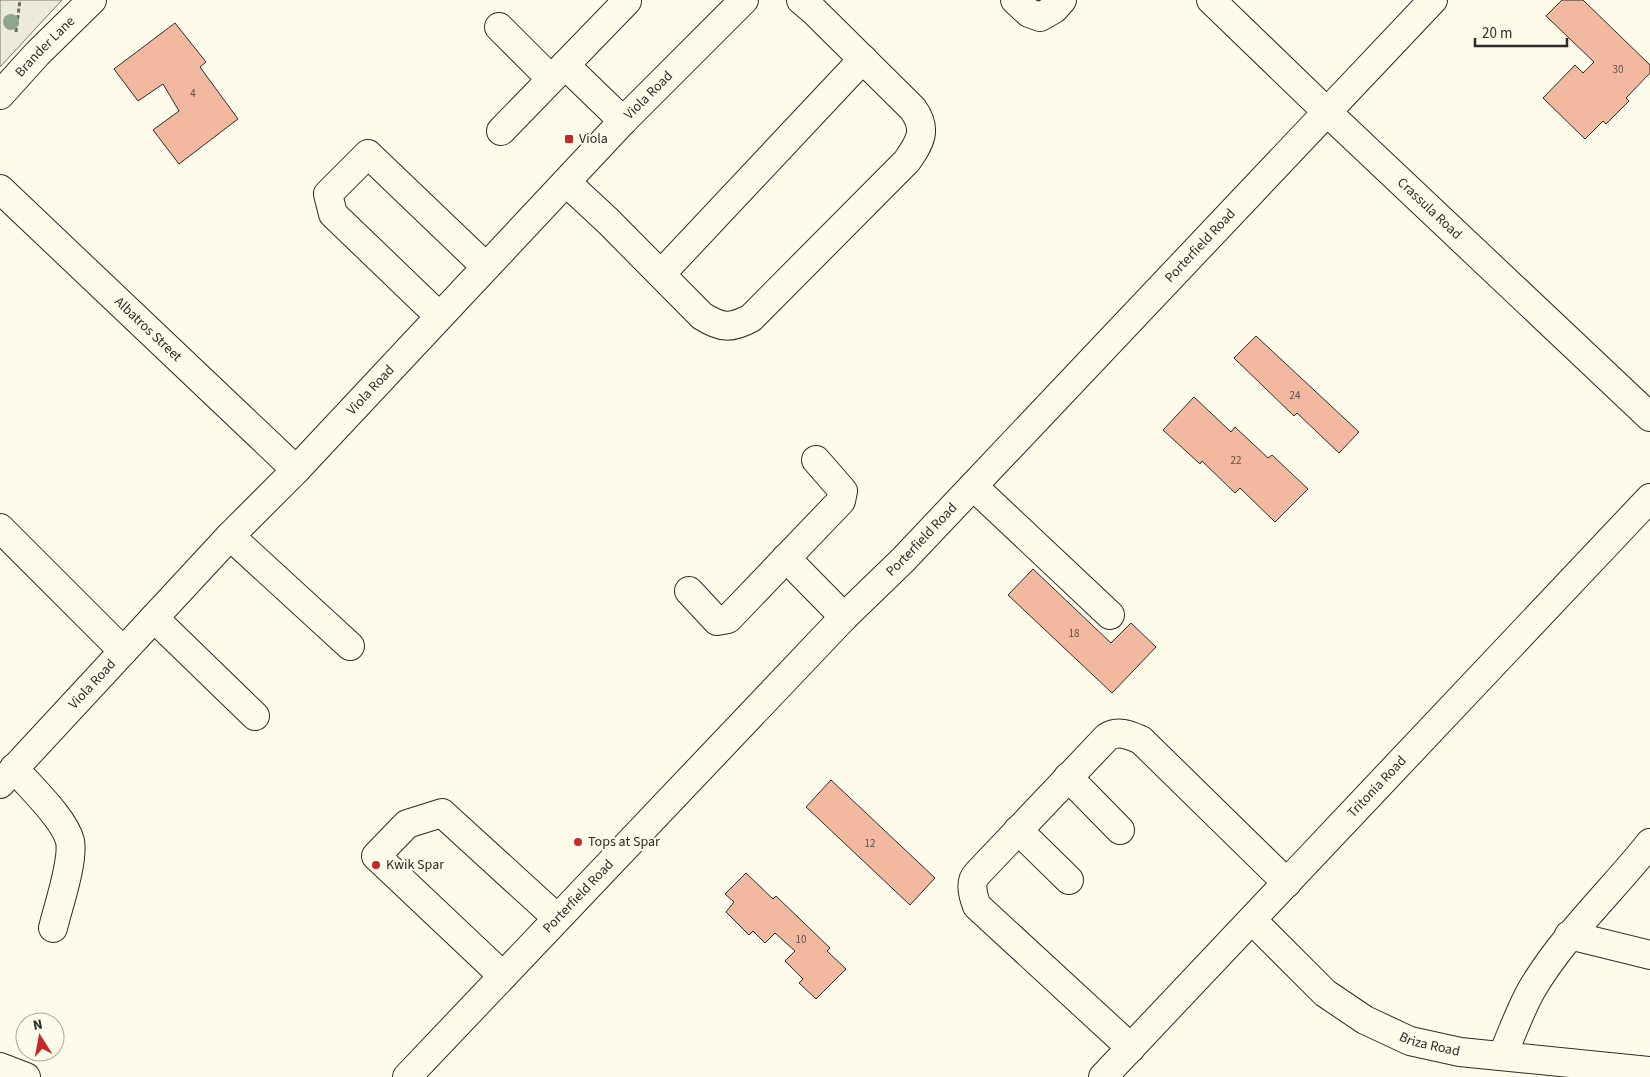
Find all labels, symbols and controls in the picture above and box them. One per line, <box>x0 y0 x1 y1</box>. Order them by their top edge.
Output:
street label: Brander Lane <box>11 12 80 82</box>
scale bar <box>1475 15 1568 47</box>
text: 20 m <box>1482 23 1512 44</box>
house number: 30 <box>1613 62 1623 77</box>
street label: Viola Road <box>620 67 677 124</box>
house number: 4 <box>190 86 196 101</box>
place label: Viola <box>579 129 608 149</box>
marker: Viola <box>563 133 575 145</box>
street label: Crassula Road <box>1393 173 1466 244</box>
street label: Porterfield Road <box>1160 204 1240 287</box>
street label: Albatros Street <box>110 292 186 367</box>
street label: Viola Road <box>342 361 399 420</box>
house number: 24 <box>1290 388 1301 403</box>
house number: 22 <box>1231 453 1241 468</box>
street label: Porterfield Road <box>882 499 962 581</box>
house number: 18 <box>1069 626 1080 641</box>
street label: Viola Road <box>64 655 121 714</box>
street label: Tritonia Road <box>1343 752 1411 822</box>
place label: Tops at Spar <box>588 832 660 852</box>
marker: Tops at Spar <box>572 836 584 848</box>
house number: 12 <box>865 836 875 851</box>
place label: Kwik Spar <box>386 855 444 875</box>
street label: Porterfield Road <box>538 855 619 938</box>
marker: Kwik Spar <box>370 859 382 871</box>
house number: 10 <box>796 932 806 947</box>
north arrow <box>15 1012 65 1062</box>
text: N <box>31 1015 44 1036</box>
street label: Briza Road <box>1396 1027 1462 1062</box>

